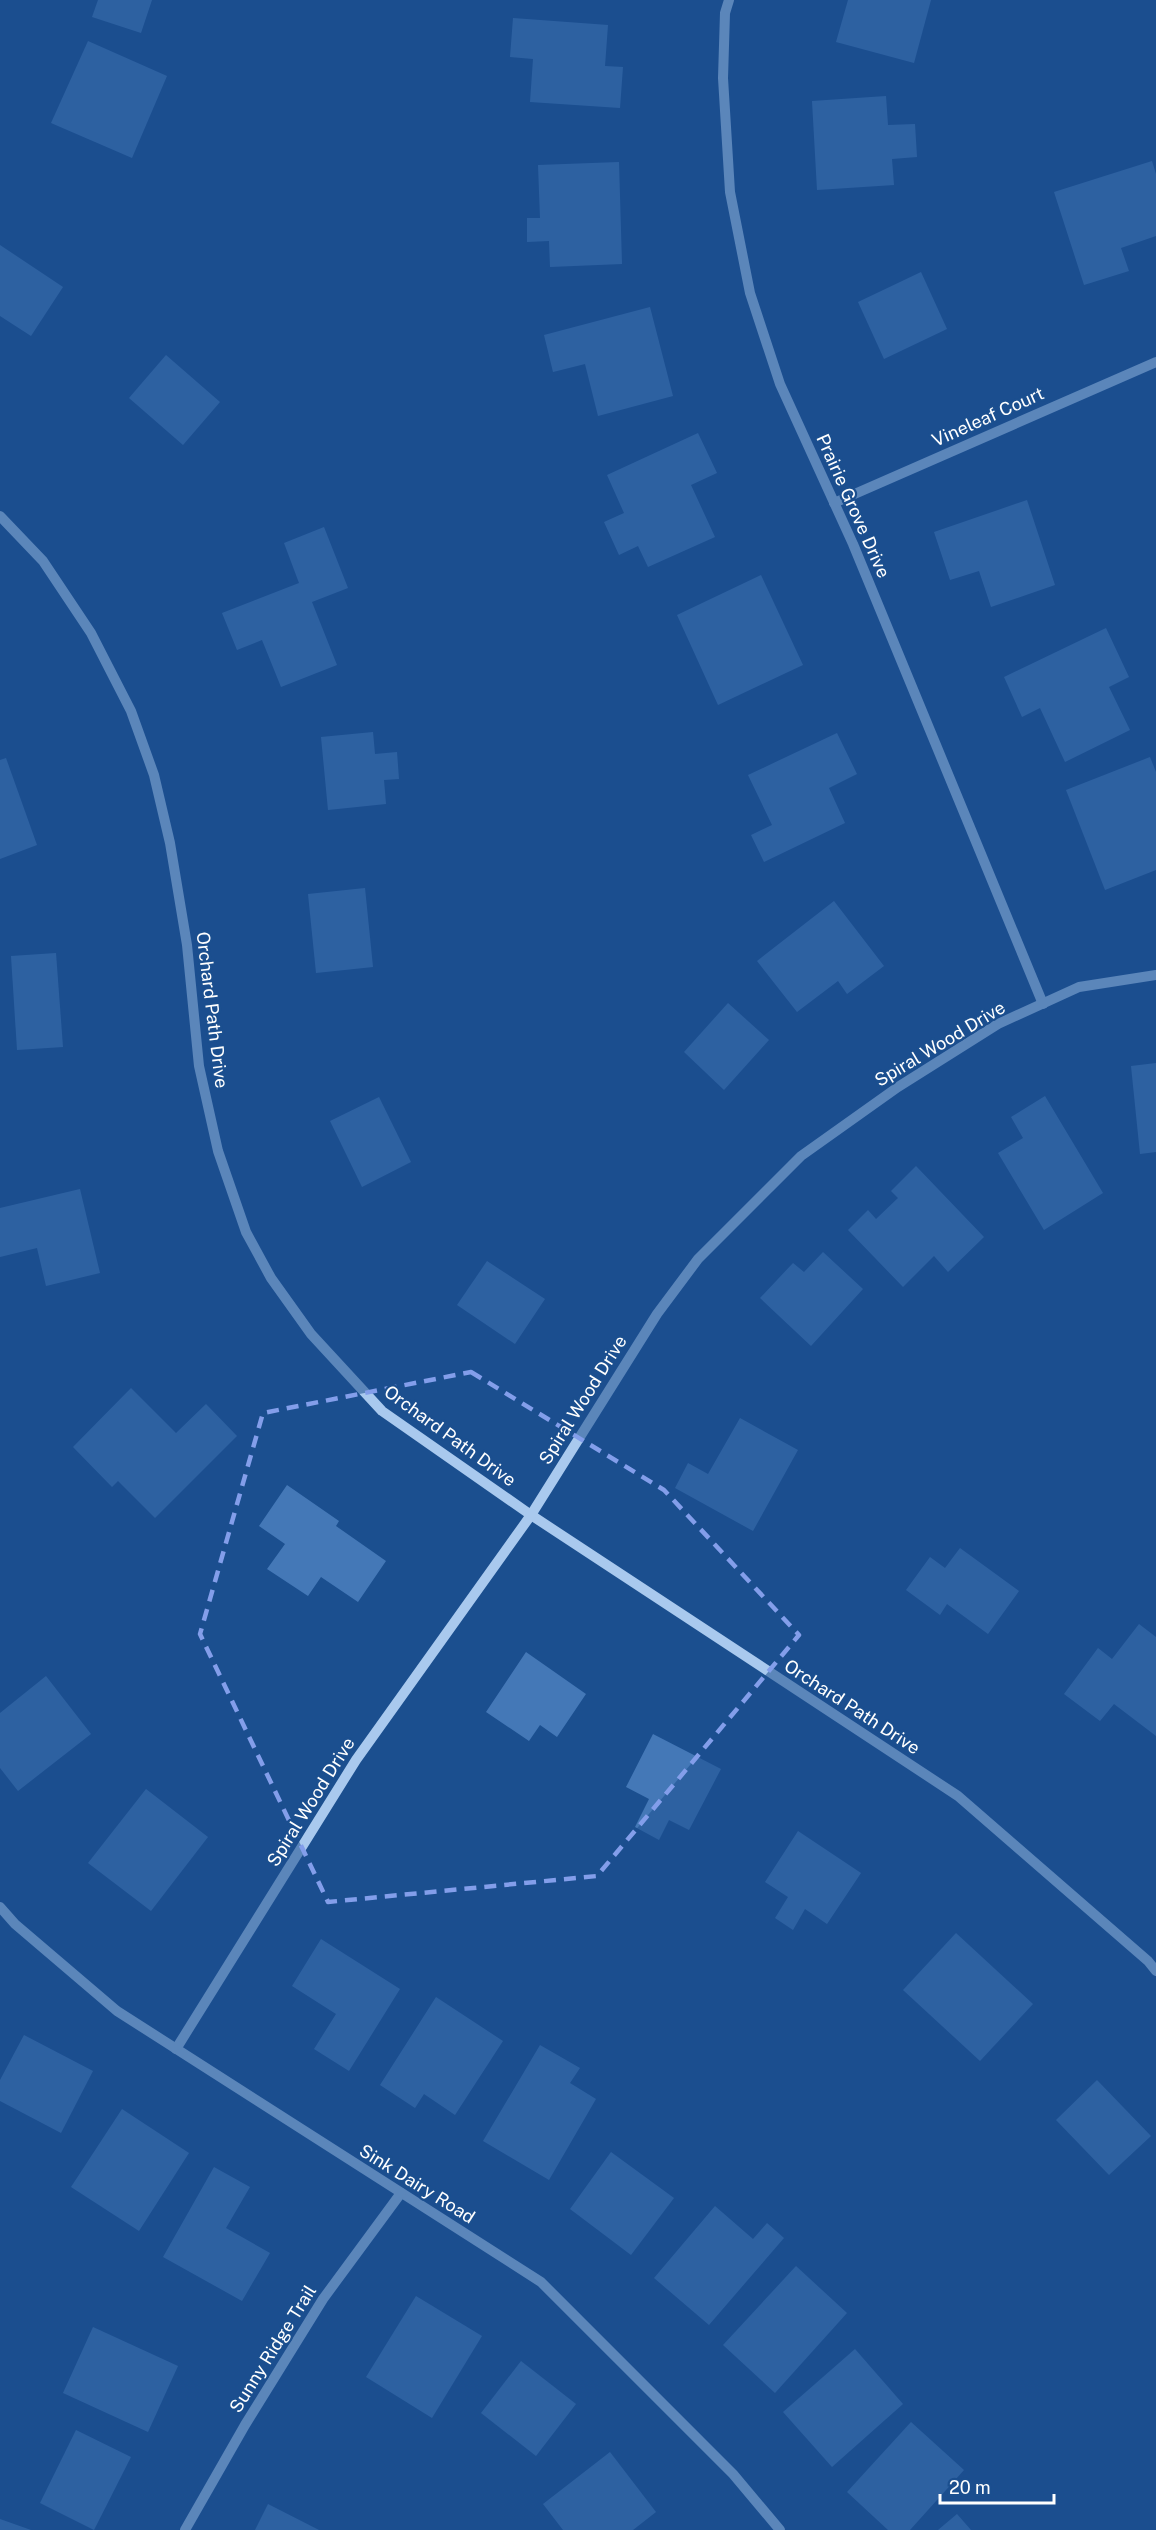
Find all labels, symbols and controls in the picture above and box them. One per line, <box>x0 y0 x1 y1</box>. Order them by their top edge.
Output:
street label: Vineleaf Court <box>929 382 1047 451</box>
street label: Prairie Grove Drive <box>812 431 895 581</box>
street label: Orchard Path Drive <box>192 930 233 1089</box>
street label: Spiral Wood Drive <box>871 996 1009 1091</box>
street label: Spiral Wood Drive <box>534 1331 631 1468</box>
street label: Orchard Path Drive <box>380 1381 520 1490</box>
street label: Orchard Path Drive <box>780 1655 924 1758</box>
street label: Spiral Wood Drive <box>262 1733 359 1870</box>
street label: Sink Dairy Road <box>356 2140 479 2228</box>
street label: Sunny Ridge Trail <box>225 2281 320 2416</box>
scale bar <box>940 2467 1054 2505</box>
text: 20 m <box>949 2477 991 2498</box>

